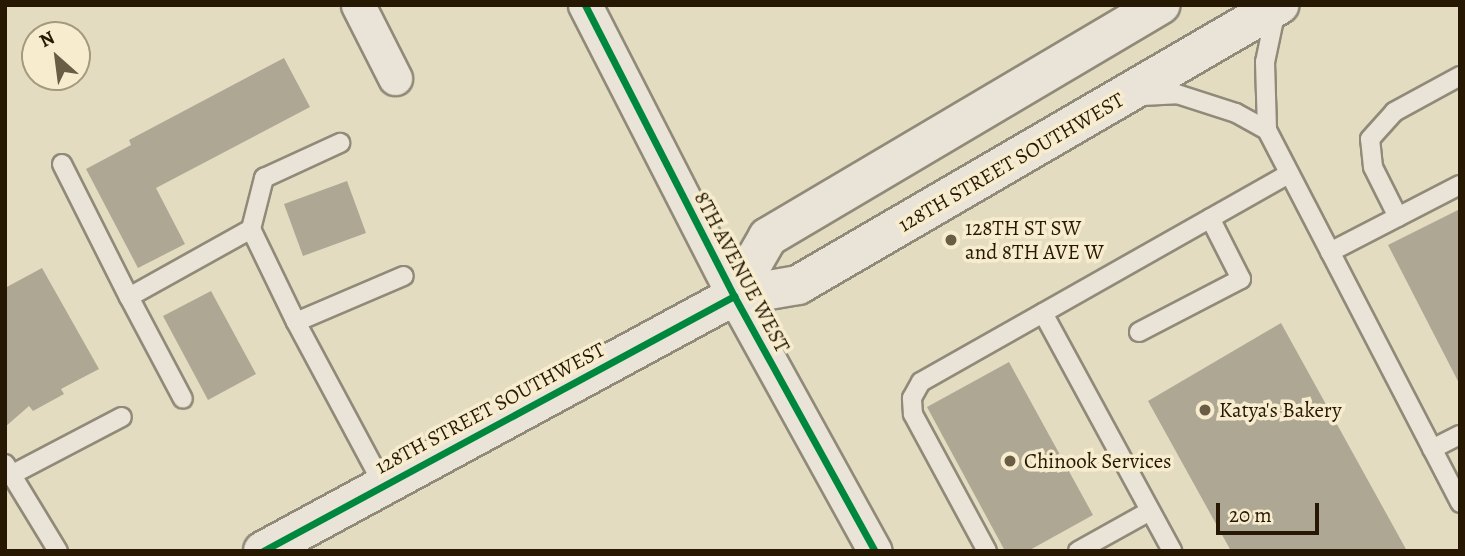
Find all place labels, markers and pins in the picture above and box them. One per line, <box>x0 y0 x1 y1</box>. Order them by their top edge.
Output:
place label: 128TH ST SW and 8TH AVE W <box>965 215 1104 265</box>
marker: 128TH ST SW and 8TH AVE W <box>943 232 959 248</box>
place label: Katya's Bakery <box>1219 397 1342 423</box>
marker: Katya's Bakery <box>1197 402 1213 418</box>
place label: Chinook Services <box>1024 448 1171 474</box>
marker: Chinook Services <box>1002 453 1018 469</box>

